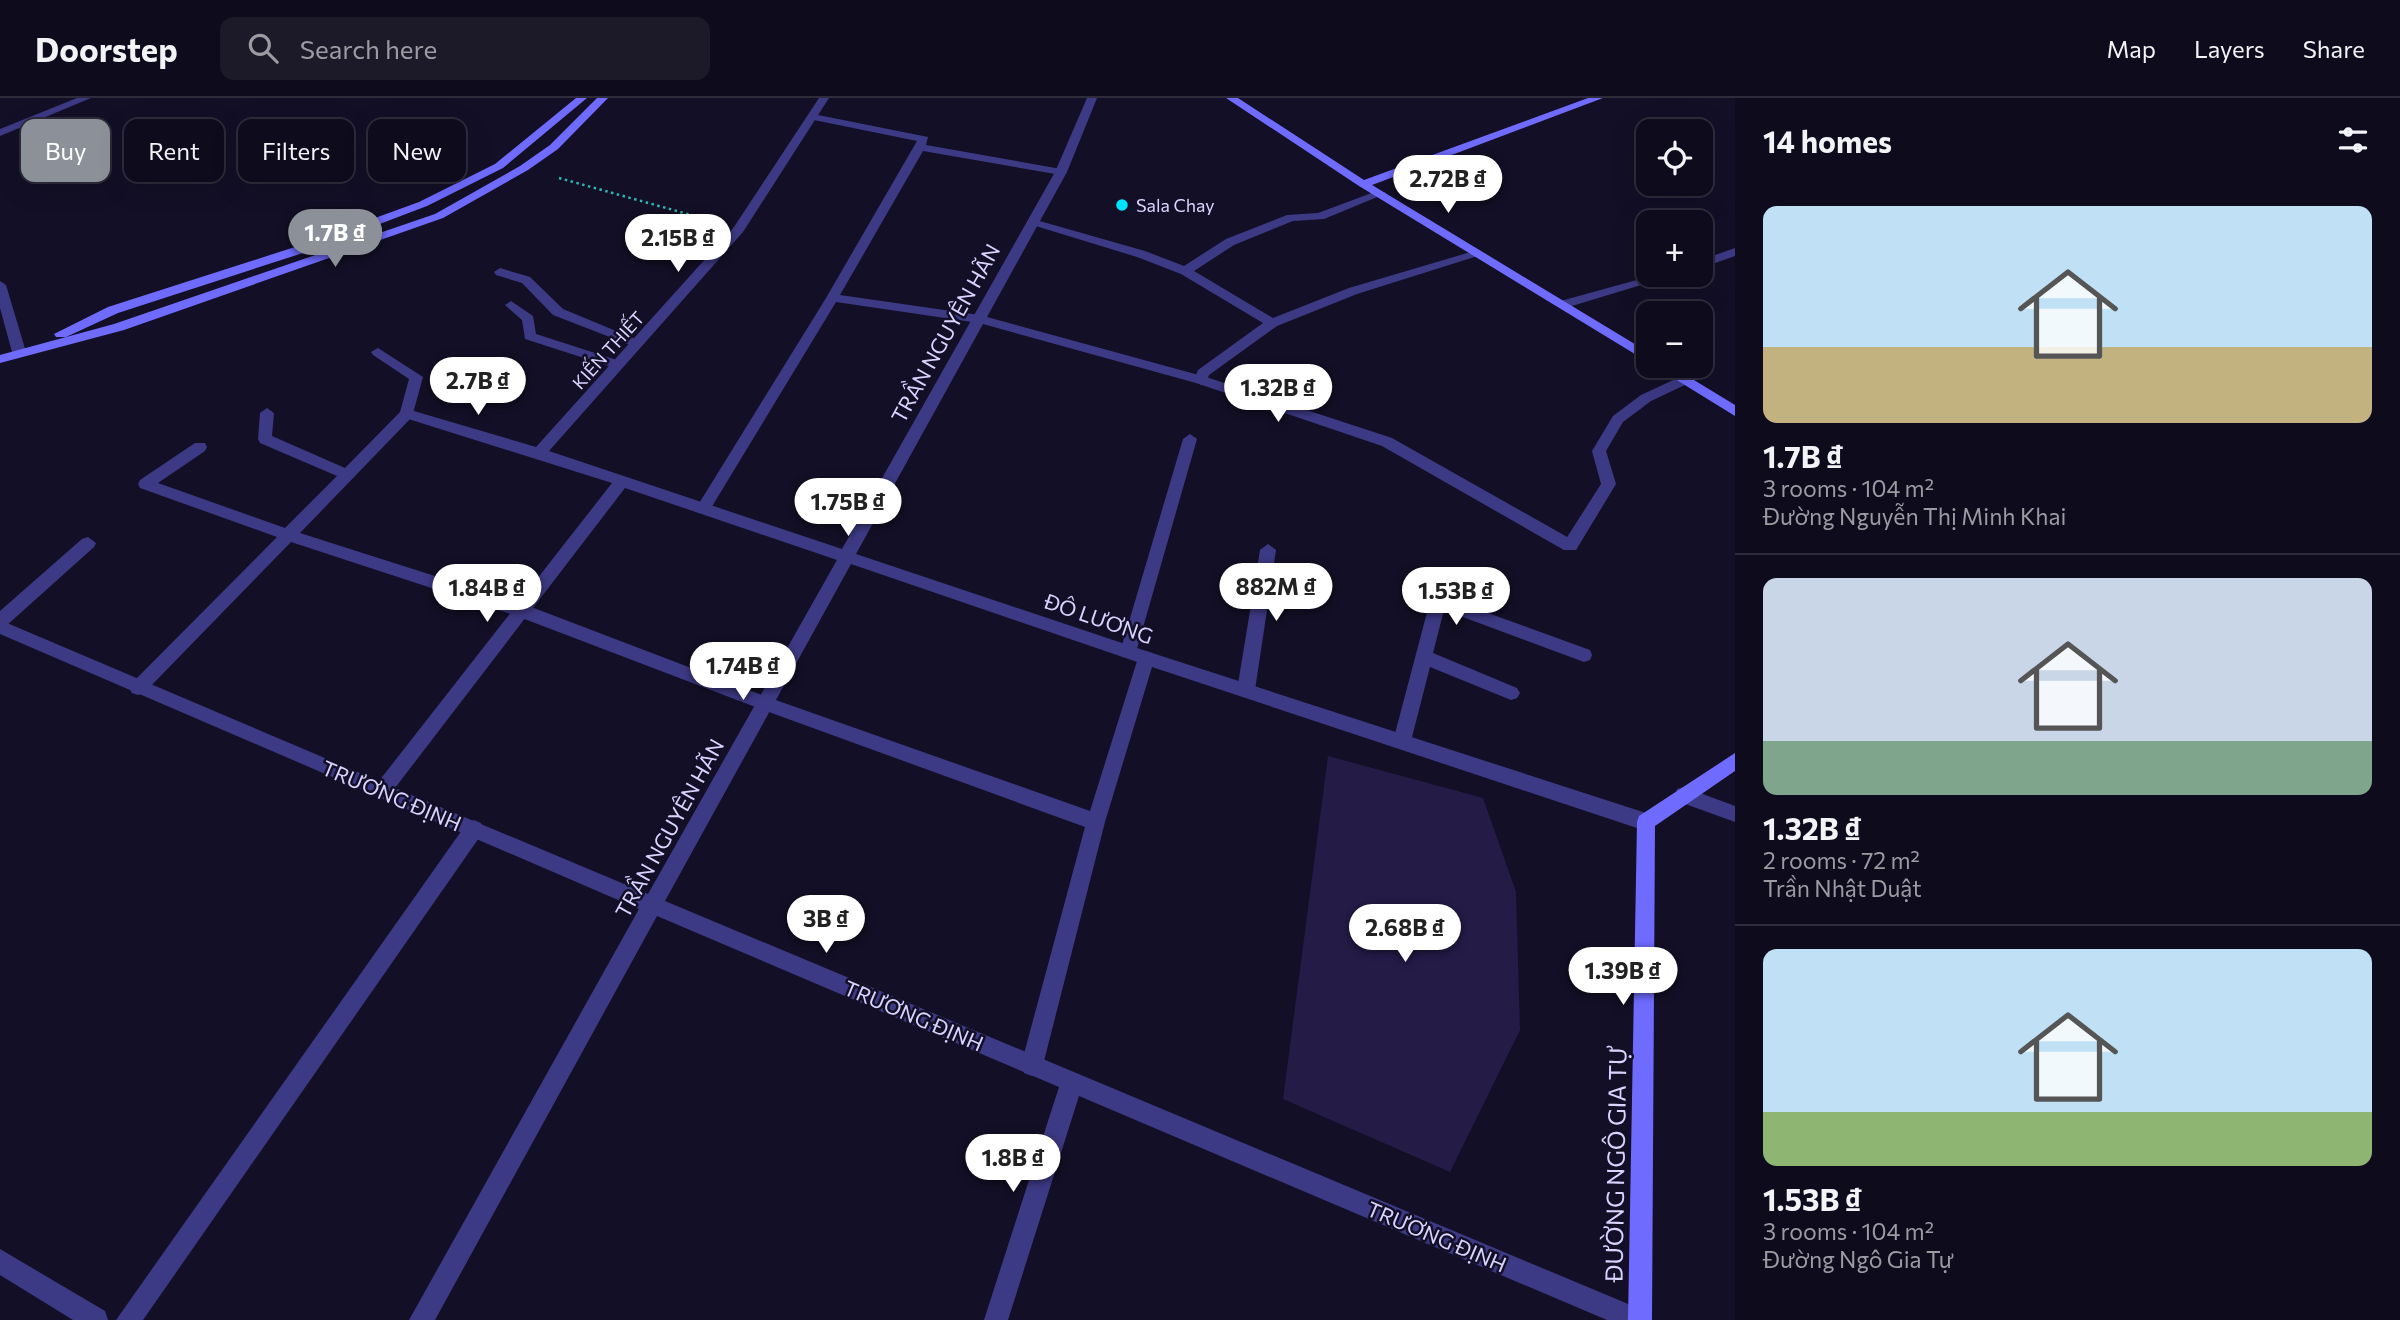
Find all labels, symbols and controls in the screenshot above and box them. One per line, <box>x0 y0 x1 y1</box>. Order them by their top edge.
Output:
search box <box>220 17 710 80</box>
text: Doorstep <box>35 28 178 69</box>
icon: search <box>244 29 282 67</box>
text: Search here <box>300 33 437 64</box>
text: Map <box>2107 34 2156 63</box>
text: Layers <box>2194 34 2265 63</box>
text: Share <box>2303 34 2365 63</box>
chip: Buy <box>21 119 110 182</box>
chip: Rent <box>124 119 224 182</box>
chip: Filters <box>238 119 354 182</box>
chip: New <box>368 119 466 182</box>
map controls <box>1636 119 1713 378</box>
button: locate <box>1636 119 1713 196</box>
icon: filters <box>2334 121 2372 159</box>
text: 14 homes <box>1763 122 1892 159</box>
pin: 2.72B ₫ <box>1383 156 1513 215</box>
text: 2.72B ₫ <box>1409 164 1487 192</box>
place label: Sala Chay <box>1136 194 1215 216</box>
marker: Sala Chay <box>1114 197 1130 213</box>
pin: 1.7B ₫ <box>278 209 392 269</box>
button: + <box>1636 210 1713 287</box>
pin: 2.15B ₫ <box>613 214 743 274</box>
text: 1.7B ₫ <box>304 218 366 246</box>
text: 2.15B ₫ <box>641 223 715 251</box>
street label: TRẦN NGUYÊN HÃN <box>883 238 1005 427</box>
icon: home <box>2005 251 2131 377</box>
button: − <box>1636 301 1713 378</box>
street label: KIẾN THIẾT <box>566 305 649 393</box>
pin: 2.7B ₫ <box>421 358 535 417</box>
pin: 1.32B ₫ <box>1213 364 1343 424</box>
text: 2.7B ₫ <box>446 366 510 394</box>
text: 1.32B ₫ <box>1240 373 1316 401</box>
text: 1.7B ₫ <box>1763 437 1843 474</box>
text: 3 rooms · 104 m² <box>1763 474 1934 502</box>
pin: 1.75B ₫ <box>783 478 913 538</box>
text: 1.75B ₫ <box>811 487 885 515</box>
text: Đường Nguyễn Thị Minh Khai <box>1763 502 2066 530</box>
pin: 1.84B ₫ <box>422 564 552 624</box>
pin: 882M ₫ <box>1219 564 1333 623</box>
pin: 1.53B ₫ <box>1391 568 1521 627</box>
text: 882M ₫ <box>1235 572 1317 600</box>
text: 1.84B ₫ <box>448 573 526 601</box>
text: 1.53B ₫ <box>1418 576 1494 604</box>
street label: ĐÔ LƯƠNG <box>1040 587 1157 648</box>
icon: home <box>2005 623 2131 749</box>
pin: 1.74B ₫ <box>678 642 808 702</box>
text: 1.74B ₫ <box>706 651 780 679</box>
street label: TRẦN NGUYÊN HÃN <box>607 733 729 922</box>
street label: TRƯƠNG ĐỊNH <box>319 754 465 836</box>
text: 1.32B ₫ <box>1763 809 1862 846</box>
text: 2 rooms · 72 m² <box>1763 846 1920 874</box>
text: Trần Nhật Duật <box>1763 874 1922 902</box>
pin: 3B ₫ <box>785 896 867 955</box>
text: 3B ₫ <box>803 904 849 932</box>
pin: 2.68B ₫ <box>1340 904 1470 964</box>
text: 2.68B ₫ <box>1365 913 1445 941</box>
pin: 1.39B ₫ <box>1558 948 1688 1007</box>
text: 1.39B ₫ <box>1585 956 1661 984</box>
street label: TRƯƠNG ĐỊNH <box>841 974 987 1056</box>
icon: home <box>2005 994 2131 1120</box>
street label: ĐƯỜNG NGÔ GIA TỰ <box>1598 1045 1632 1283</box>
pin: 1.8B ₫ <box>956 1134 1070 1194</box>
text: 1.8B ₫ <box>981 1143 1045 1171</box>
text: 1.53B ₫ <box>1763 1180 1862 1217</box>
street label: TRƯƠNG ĐỊNH <box>1364 1195 1510 1277</box>
text: 3 rooms · 104 m² <box>1763 1217 1934 1245</box>
text: Đường Ngô Gia Tự <box>1763 1245 1954 1273</box>

